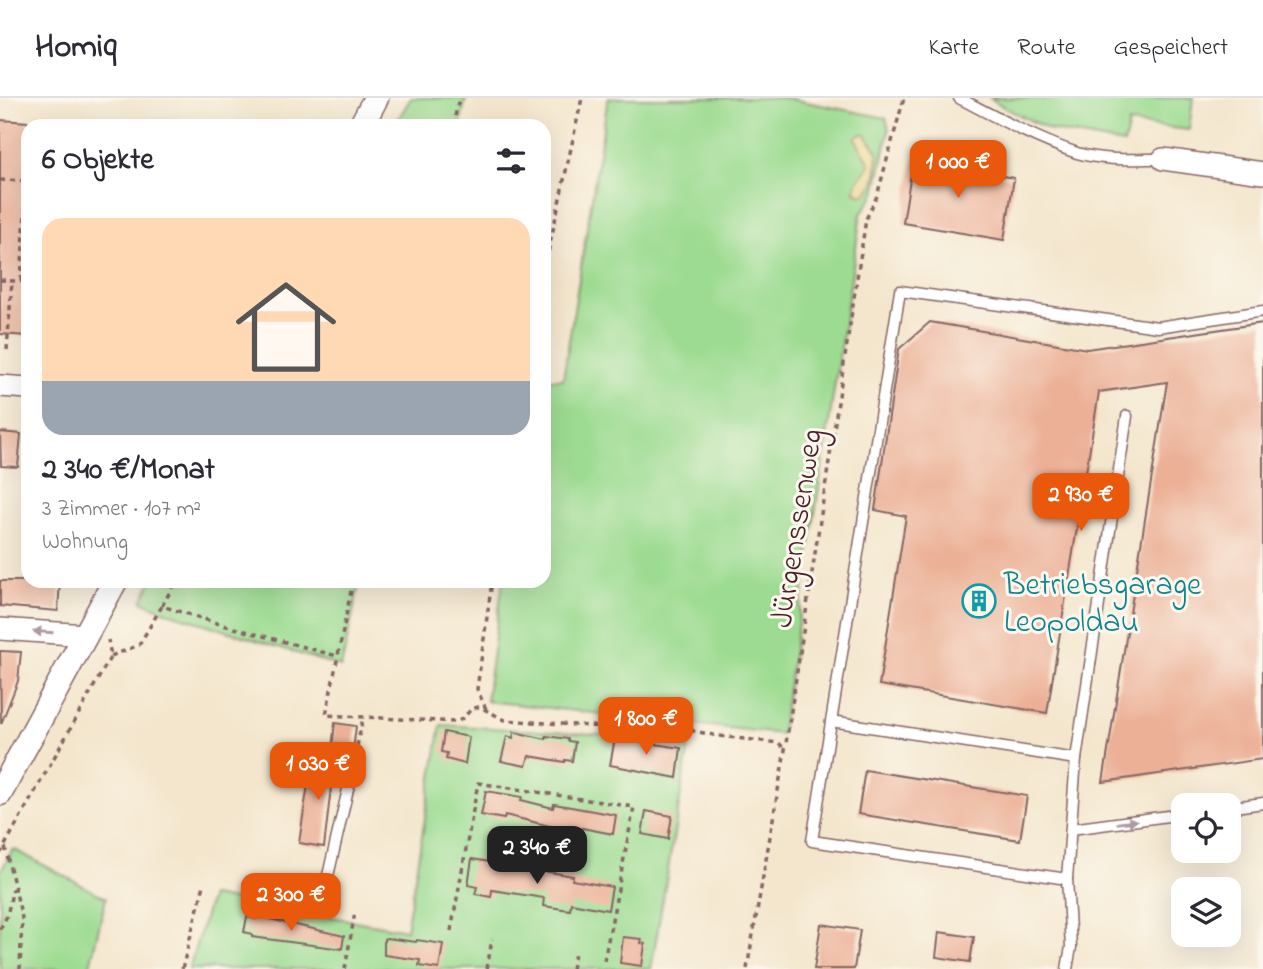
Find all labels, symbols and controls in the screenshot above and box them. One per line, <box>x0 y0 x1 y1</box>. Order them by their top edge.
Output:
text: Homiq <box>35 24 117 72</box>
text: Karte <box>928 31 979 66</box>
text: Route <box>1017 31 1076 66</box>
text: Gespeichert <box>1114 31 1228 66</box>
text: 6 Objekte <box>42 139 154 183</box>
pin: 1 000 € <box>893 140 1023 200</box>
icon: filters <box>492 142 530 180</box>
text: 1 000 € <box>926 146 990 179</box>
icon: home <box>223 264 349 390</box>
street label: Jürgenssenweg <box>760 426 837 631</box>
text: 2 340 €/Monat <box>42 449 215 493</box>
pin: 2 930 € <box>1016 474 1146 533</box>
text: 2 930 € <box>1048 479 1114 512</box>
text: 3 Zimmer · 107 m² <box>42 493 201 526</box>
text: Wohnung <box>42 526 128 559</box>
place label: Betriebsgarage Leopoldau <box>1003 563 1202 647</box>
building icon: Betriebsgarage Leopoldau <box>960 582 998 620</box>
one-way arrow <box>32 626 54 637</box>
pin: 1 800 € <box>581 698 711 757</box>
text: 1 800 € <box>614 703 678 736</box>
pin: 1 030 € <box>253 742 383 802</box>
text: 1 030 € <box>286 748 350 781</box>
map controls <box>1171 793 1241 947</box>
button: locate <box>1171 793 1241 863</box>
one-way arrow <box>1116 816 1138 827</box>
pin: 2 340 € <box>472 826 602 886</box>
text: 2 340 € <box>503 832 571 865</box>
pin: 2 300 € <box>226 874 356 933</box>
button: layers <box>1171 877 1241 947</box>
text: 2 300 € <box>257 879 325 912</box>

